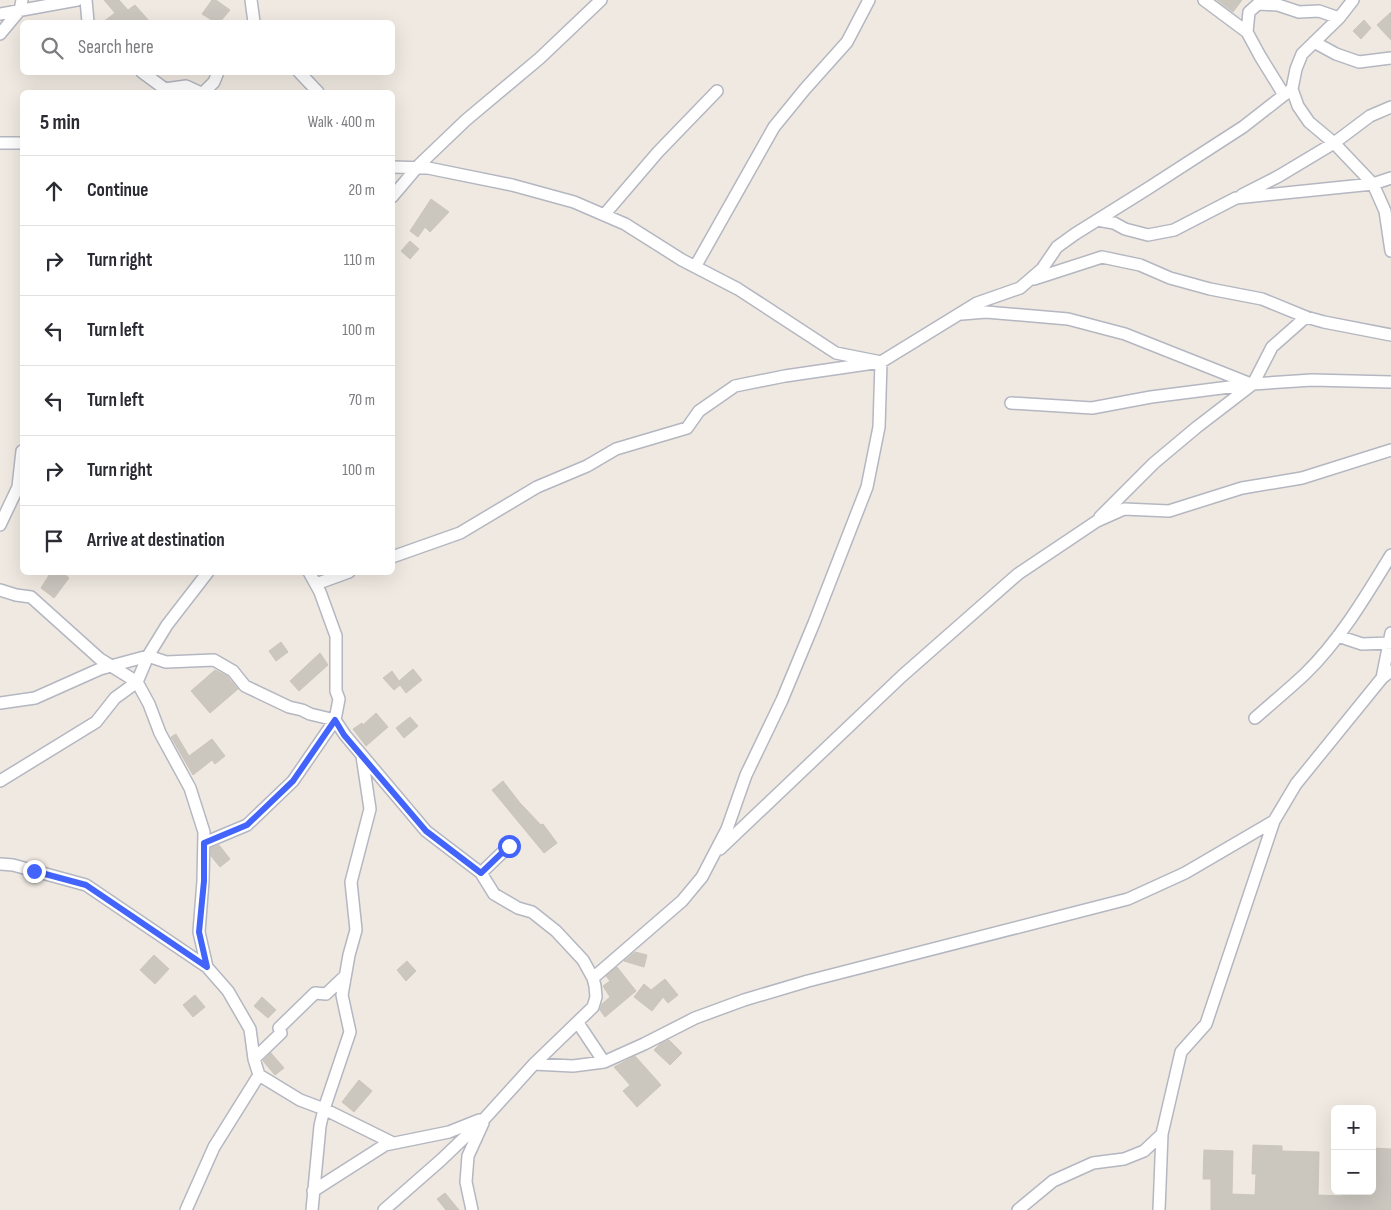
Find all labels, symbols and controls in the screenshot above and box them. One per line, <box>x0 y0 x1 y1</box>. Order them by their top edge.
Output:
search box <box>20 20 395 75</box>
icon: search <box>38 34 66 62</box>
text: Search here <box>78 36 154 59</box>
text: 5 min <box>40 110 80 135</box>
text: Walk · 400 m <box>308 113 375 132</box>
icon: ahead <box>40 177 68 205</box>
text: Continue <box>87 179 148 202</box>
text: 20 m <box>348 181 375 200</box>
icon: right <box>40 247 68 275</box>
text: Turn right <box>87 249 152 272</box>
text: 110 m <box>344 251 375 270</box>
icon: left <box>40 317 68 345</box>
text: Turn left <box>87 319 144 342</box>
text: 100 m <box>342 321 375 340</box>
icon: left <box>40 387 68 415</box>
text: Turn left <box>87 389 144 412</box>
text: 70 m <box>349 391 375 410</box>
icon: right <box>40 457 68 485</box>
text: Turn right <box>87 459 152 482</box>
text: 100 m <box>342 461 375 480</box>
icon: arrive <box>40 527 68 555</box>
text: Arrive at destination <box>87 529 225 552</box>
route start <box>498 835 521 858</box>
route end <box>23 860 46 883</box>
map controls <box>1331 1105 1376 1195</box>
button: + <box>1331 1105 1376 1150</box>
button: − <box>1331 1150 1376 1195</box>

